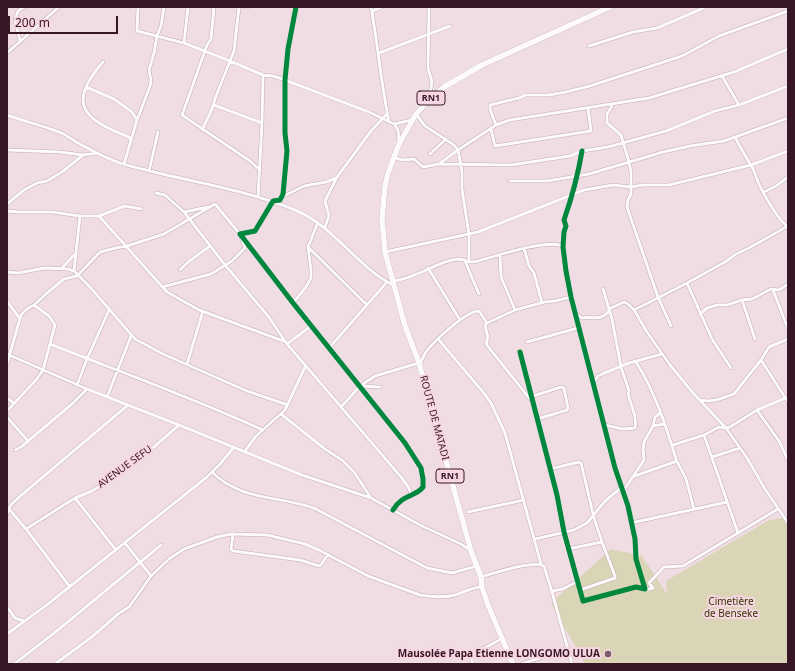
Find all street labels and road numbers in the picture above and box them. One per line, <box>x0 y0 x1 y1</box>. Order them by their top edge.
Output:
road number: RN1 <box>417 91 445 105</box>
street label: ROUTE DE MATADI <box>417 374 451 462</box>
street label: AVENUE SEFU <box>96 443 154 491</box>
road number: RN1 <box>436 469 464 483</box>

